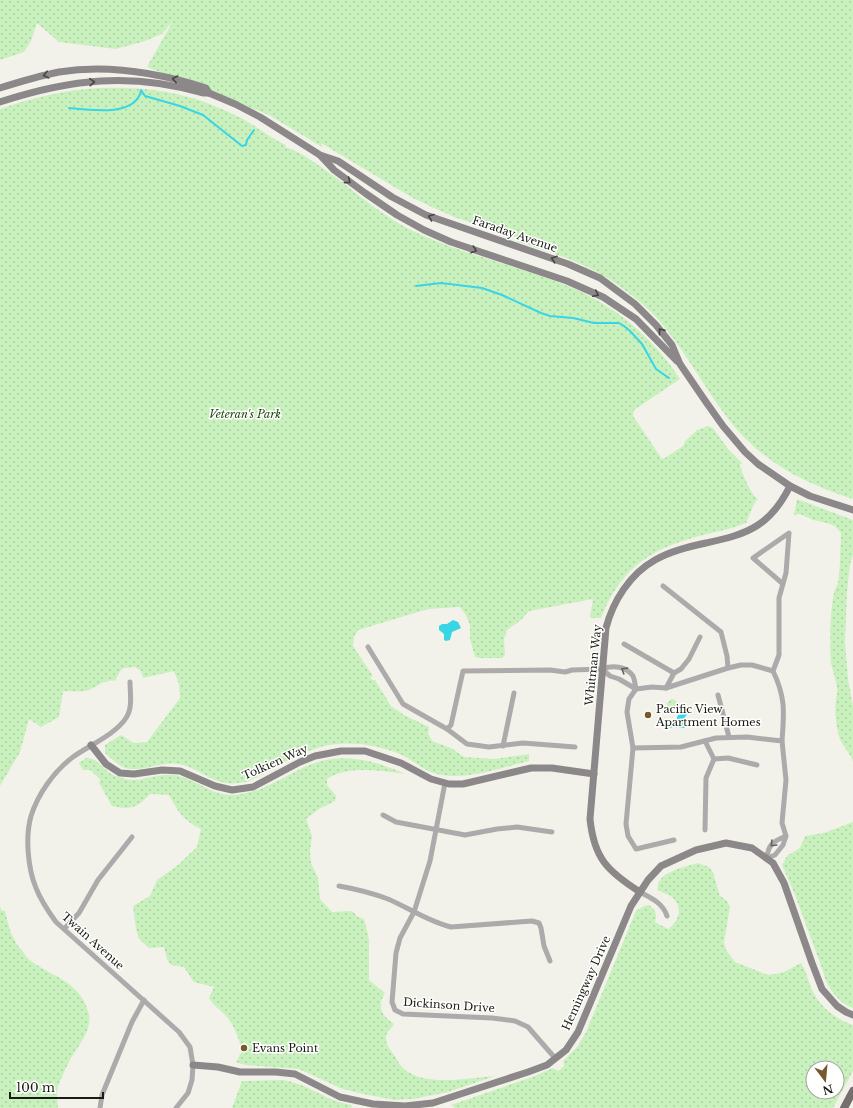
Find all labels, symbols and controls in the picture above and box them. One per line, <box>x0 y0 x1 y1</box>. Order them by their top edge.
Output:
one-way arrow <box>43 70 49 78</box>
one-way arrow <box>172 75 178 83</box>
one-way arrow <box>89 77 95 86</box>
one-way arrow <box>344 176 351 183</box>
one-way arrow <box>428 213 435 221</box>
street label: Faraday Avenue <box>471 213 559 255</box>
one-way arrow <box>470 245 477 253</box>
one-way arrow <box>551 255 558 264</box>
one-way arrow <box>592 289 599 297</box>
one-way arrow <box>658 328 665 335</box>
park label: Veteran's Park <box>209 407 281 421</box>
street label: Whitman Way <box>582 624 604 707</box>
one-way arrow <box>621 668 628 675</box>
place label: Pacific View Apartment Homes <box>655 702 761 729</box>
marker: Pacific View Apartment Homes <box>643 710 653 720</box>
street label: Tolkien Way <box>240 741 310 783</box>
one-way arrow <box>771 840 778 847</box>
street label: Twain Avenue <box>59 909 127 973</box>
street label: Hemingway Drive <box>559 933 613 1033</box>
street label: Dickinson Drive <box>403 995 495 1015</box>
place label: Evans Point <box>252 1041 319 1055</box>
marker: Evans Point <box>239 1043 249 1053</box>
north arrow <box>805 1060 845 1100</box>
scale bar <box>10 1074 103 1100</box>
text: 100 m <box>16 1080 55 1095</box>
text: N <box>820 1081 835 1098</box>

